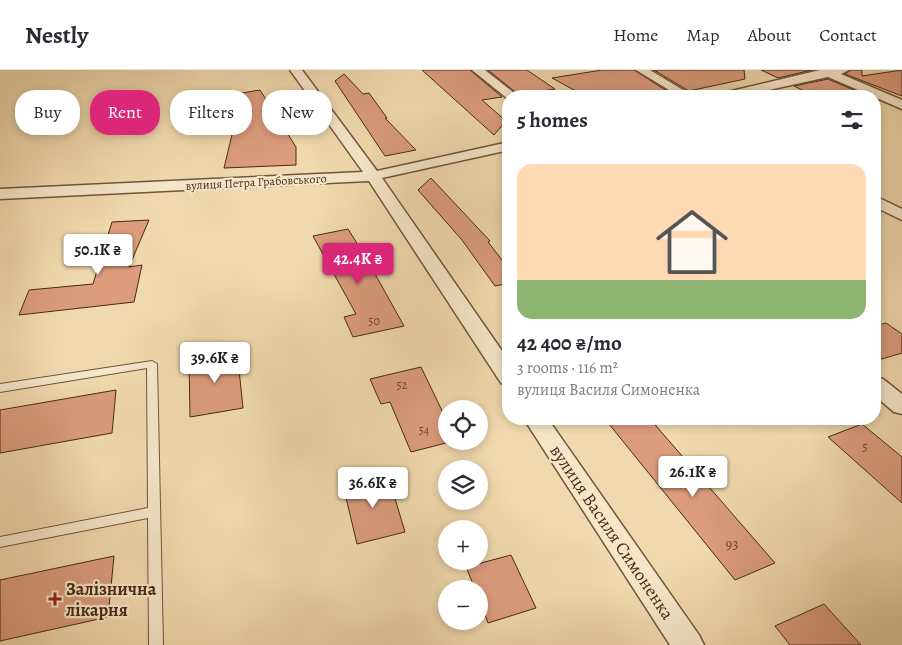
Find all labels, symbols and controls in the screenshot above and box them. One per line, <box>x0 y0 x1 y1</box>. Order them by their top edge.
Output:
text: Nestly <box>25 19 88 51</box>
text: Home <box>613 23 658 47</box>
text: Map <box>686 23 719 47</box>
text: About <box>747 23 791 47</box>
text: Contact <box>819 23 877 47</box>
chip: Buy <box>15 90 80 135</box>
chip: Rent <box>90 90 160 135</box>
chip: Filters <box>170 90 252 135</box>
chip: New <box>262 90 332 135</box>
text: 5 homes <box>517 106 588 134</box>
icon: filters <box>838 106 866 134</box>
street label: вулиця Петра Грабовського <box>185 170 327 194</box>
icon: home <box>647 197 737 287</box>
pin: 50.1K ₴ <box>52 234 144 276</box>
text: 50.1K ₴ <box>75 239 121 261</box>
pin: 42.4K ₴ <box>312 242 404 285</box>
text: 42.4K ₴ <box>333 248 383 270</box>
house number: 50 <box>368 313 380 329</box>
text: 42 400 ₴/mo <box>517 329 622 357</box>
pin: 39.6K ₴ <box>169 342 261 384</box>
text: 39.6K ₴ <box>191 347 239 369</box>
text: 3 rooms · 116 m² <box>517 357 618 379</box>
house number: 52 <box>397 377 408 393</box>
text: вулиця Василя Симоненка <box>517 379 700 401</box>
map controls <box>438 400 488 630</box>
button: locate <box>438 400 488 450</box>
house number: 54 <box>419 422 430 438</box>
house number: 5 <box>862 439 868 455</box>
street label: вулиця Василя Симоненка <box>544 440 680 625</box>
pin: 26.1K ₴ <box>647 456 739 498</box>
button: layers <box>438 460 488 510</box>
text: 26.1K ₴ <box>669 461 717 483</box>
pin: 36.6K ₴ <box>327 466 419 509</box>
text: 36.6K ₴ <box>349 472 397 494</box>
button: + <box>438 520 488 570</box>
house number: 93 <box>725 534 739 554</box>
place label: Залізнична лікарня <box>65 577 157 622</box>
button: − <box>438 580 488 630</box>
marker: Залізнична лікарня <box>48 592 62 606</box>

